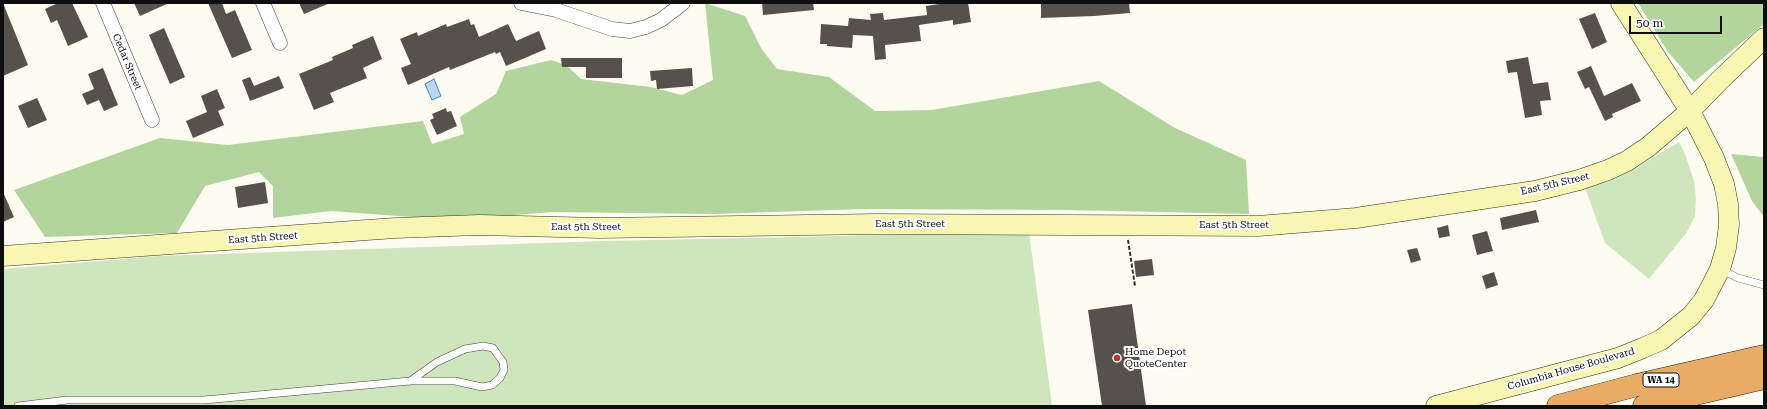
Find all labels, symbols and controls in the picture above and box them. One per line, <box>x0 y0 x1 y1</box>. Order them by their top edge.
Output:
scale bar <box>1631 8 1724 34</box>
text: 50 m <box>1636 16 1663 30</box>
street label: Cedar Street <box>110 32 144 92</box>
street label: East 5th Street <box>1520 170 1590 198</box>
street label: East 5th Street <box>875 218 945 230</box>
street label: East 5th Street <box>1199 219 1269 231</box>
street label: East 5th Street <box>551 221 621 233</box>
street label: East 5th Street <box>228 230 298 246</box>
street label: Columbia House Boulevard <box>1506 345 1636 393</box>
place label: Home Depot QuoteCenter <box>1125 346 1187 370</box>
marker: Home Depot QuoteCenter <box>1112 353 1122 363</box>
road number: WA 14 <box>1643 373 1679 387</box>

